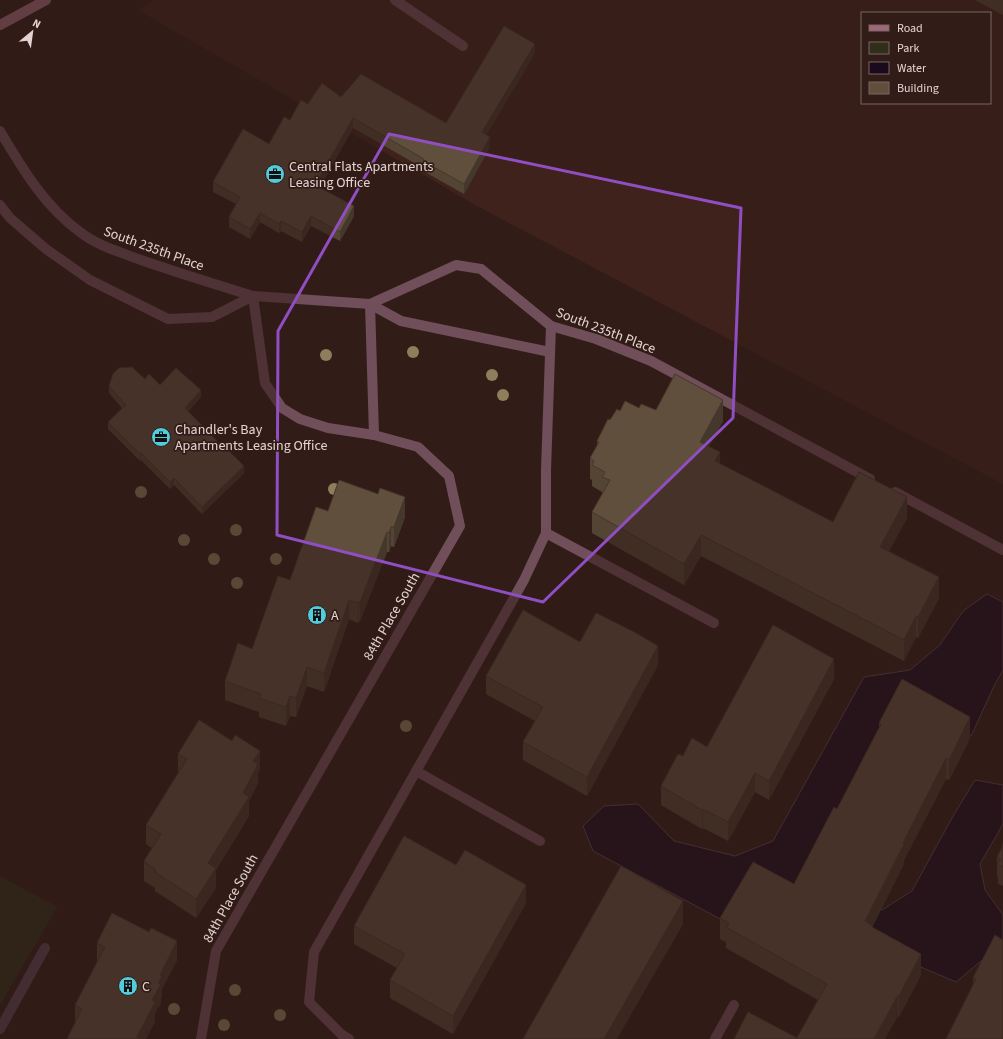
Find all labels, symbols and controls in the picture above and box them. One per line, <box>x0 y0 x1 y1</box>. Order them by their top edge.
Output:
north arrow <box>12 12 52 52</box>
legend <box>861 12 991 104</box>
text: N <box>30 15 43 32</box>
text: Road <box>897 20 923 37</box>
text: Park <box>897 40 919 57</box>
text: Water <box>897 60 927 77</box>
text: Building <box>897 80 939 97</box>
place label: Central Flats Apartments Leasing Office <box>289 157 434 193</box>
office icon: Central Flats Apartments Leasing Office <box>264 163 286 185</box>
street label: South 235th Place <box>101 222 207 276</box>
street label: South 235th Place <box>553 303 658 359</box>
place label: Chandler's Bay Apartments Leasing Office <box>175 420 327 456</box>
office icon: Chandler's Bay Apartments Leasing Office <box>150 426 172 448</box>
street label: 84th Place South <box>359 569 425 664</box>
building icon: A <box>306 604 328 626</box>
place label: A <box>331 606 339 626</box>
street label: 84th Place South <box>198 851 263 946</box>
building icon: C <box>117 975 139 997</box>
place label: C <box>142 977 150 997</box>

